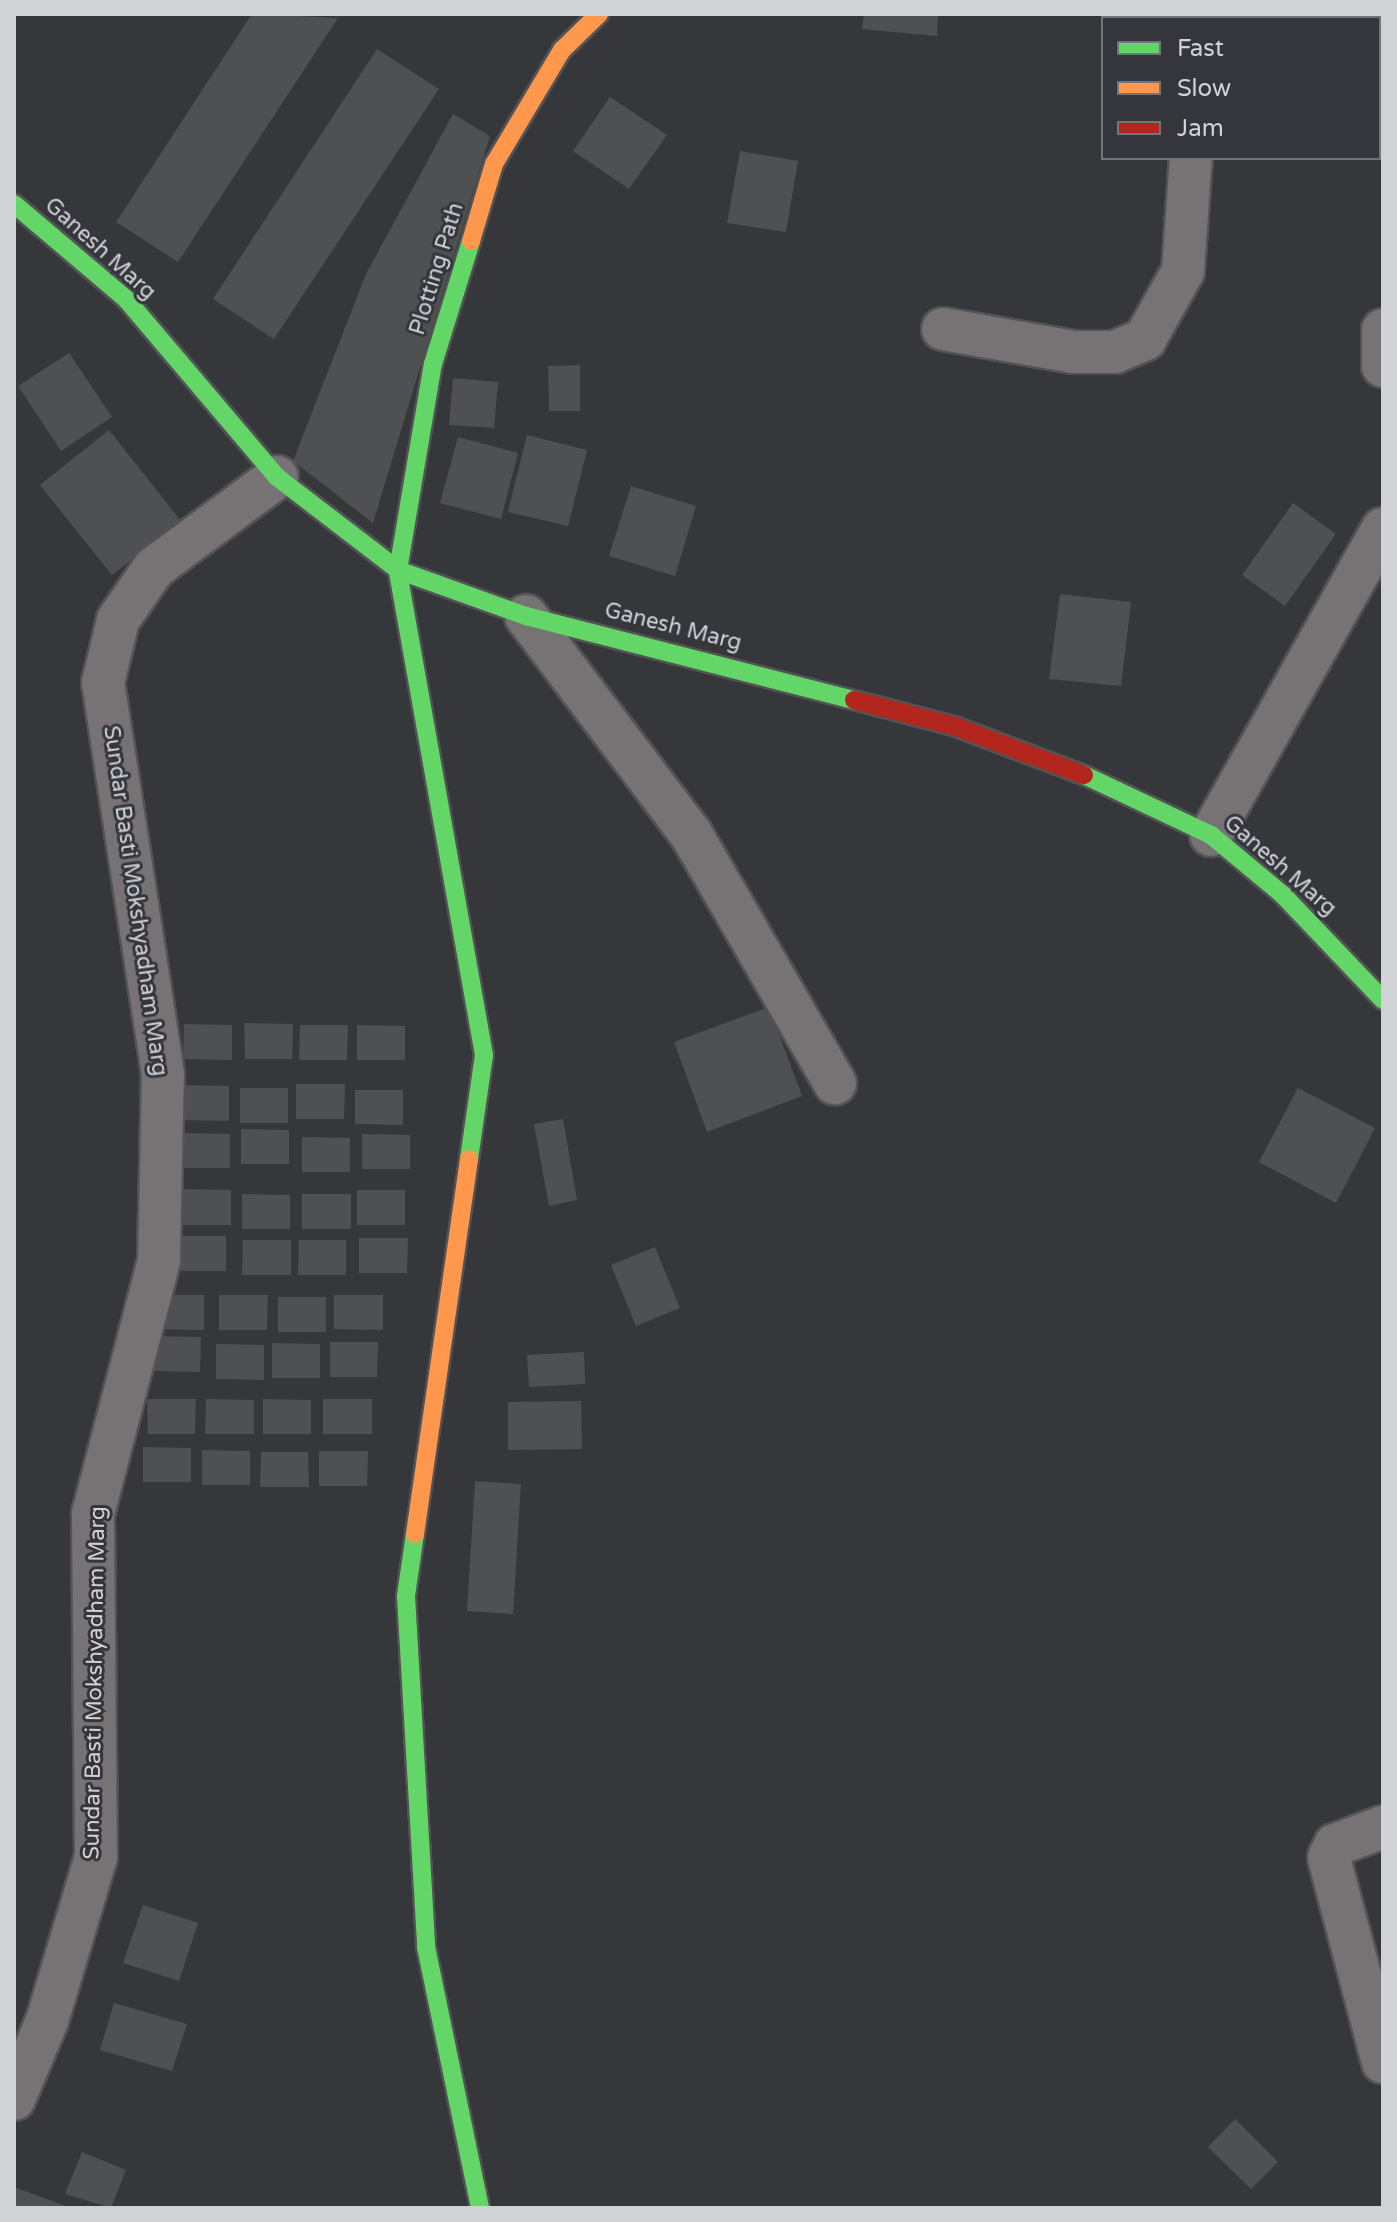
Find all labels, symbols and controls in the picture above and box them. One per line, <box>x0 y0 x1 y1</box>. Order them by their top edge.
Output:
legend <box>1101 16 1381 160</box>
text: Fast <box>1177 34 1224 63</box>
text: Slow <box>1177 74 1231 103</box>
text: Jam <box>1177 114 1224 143</box>
street label: Ganesh Marg <box>39 192 161 306</box>
street label: Plotting Path <box>404 200 470 338</box>
street label: Ganesh Marg <box>602 597 744 657</box>
street label: Sundar Basti Mokshyadham Marg <box>97 724 173 1078</box>
street label: Ganesh Marg <box>1218 810 1342 922</box>
street label: Sundar Basti Mokshyadham Marg <box>79 1506 111 1860</box>

